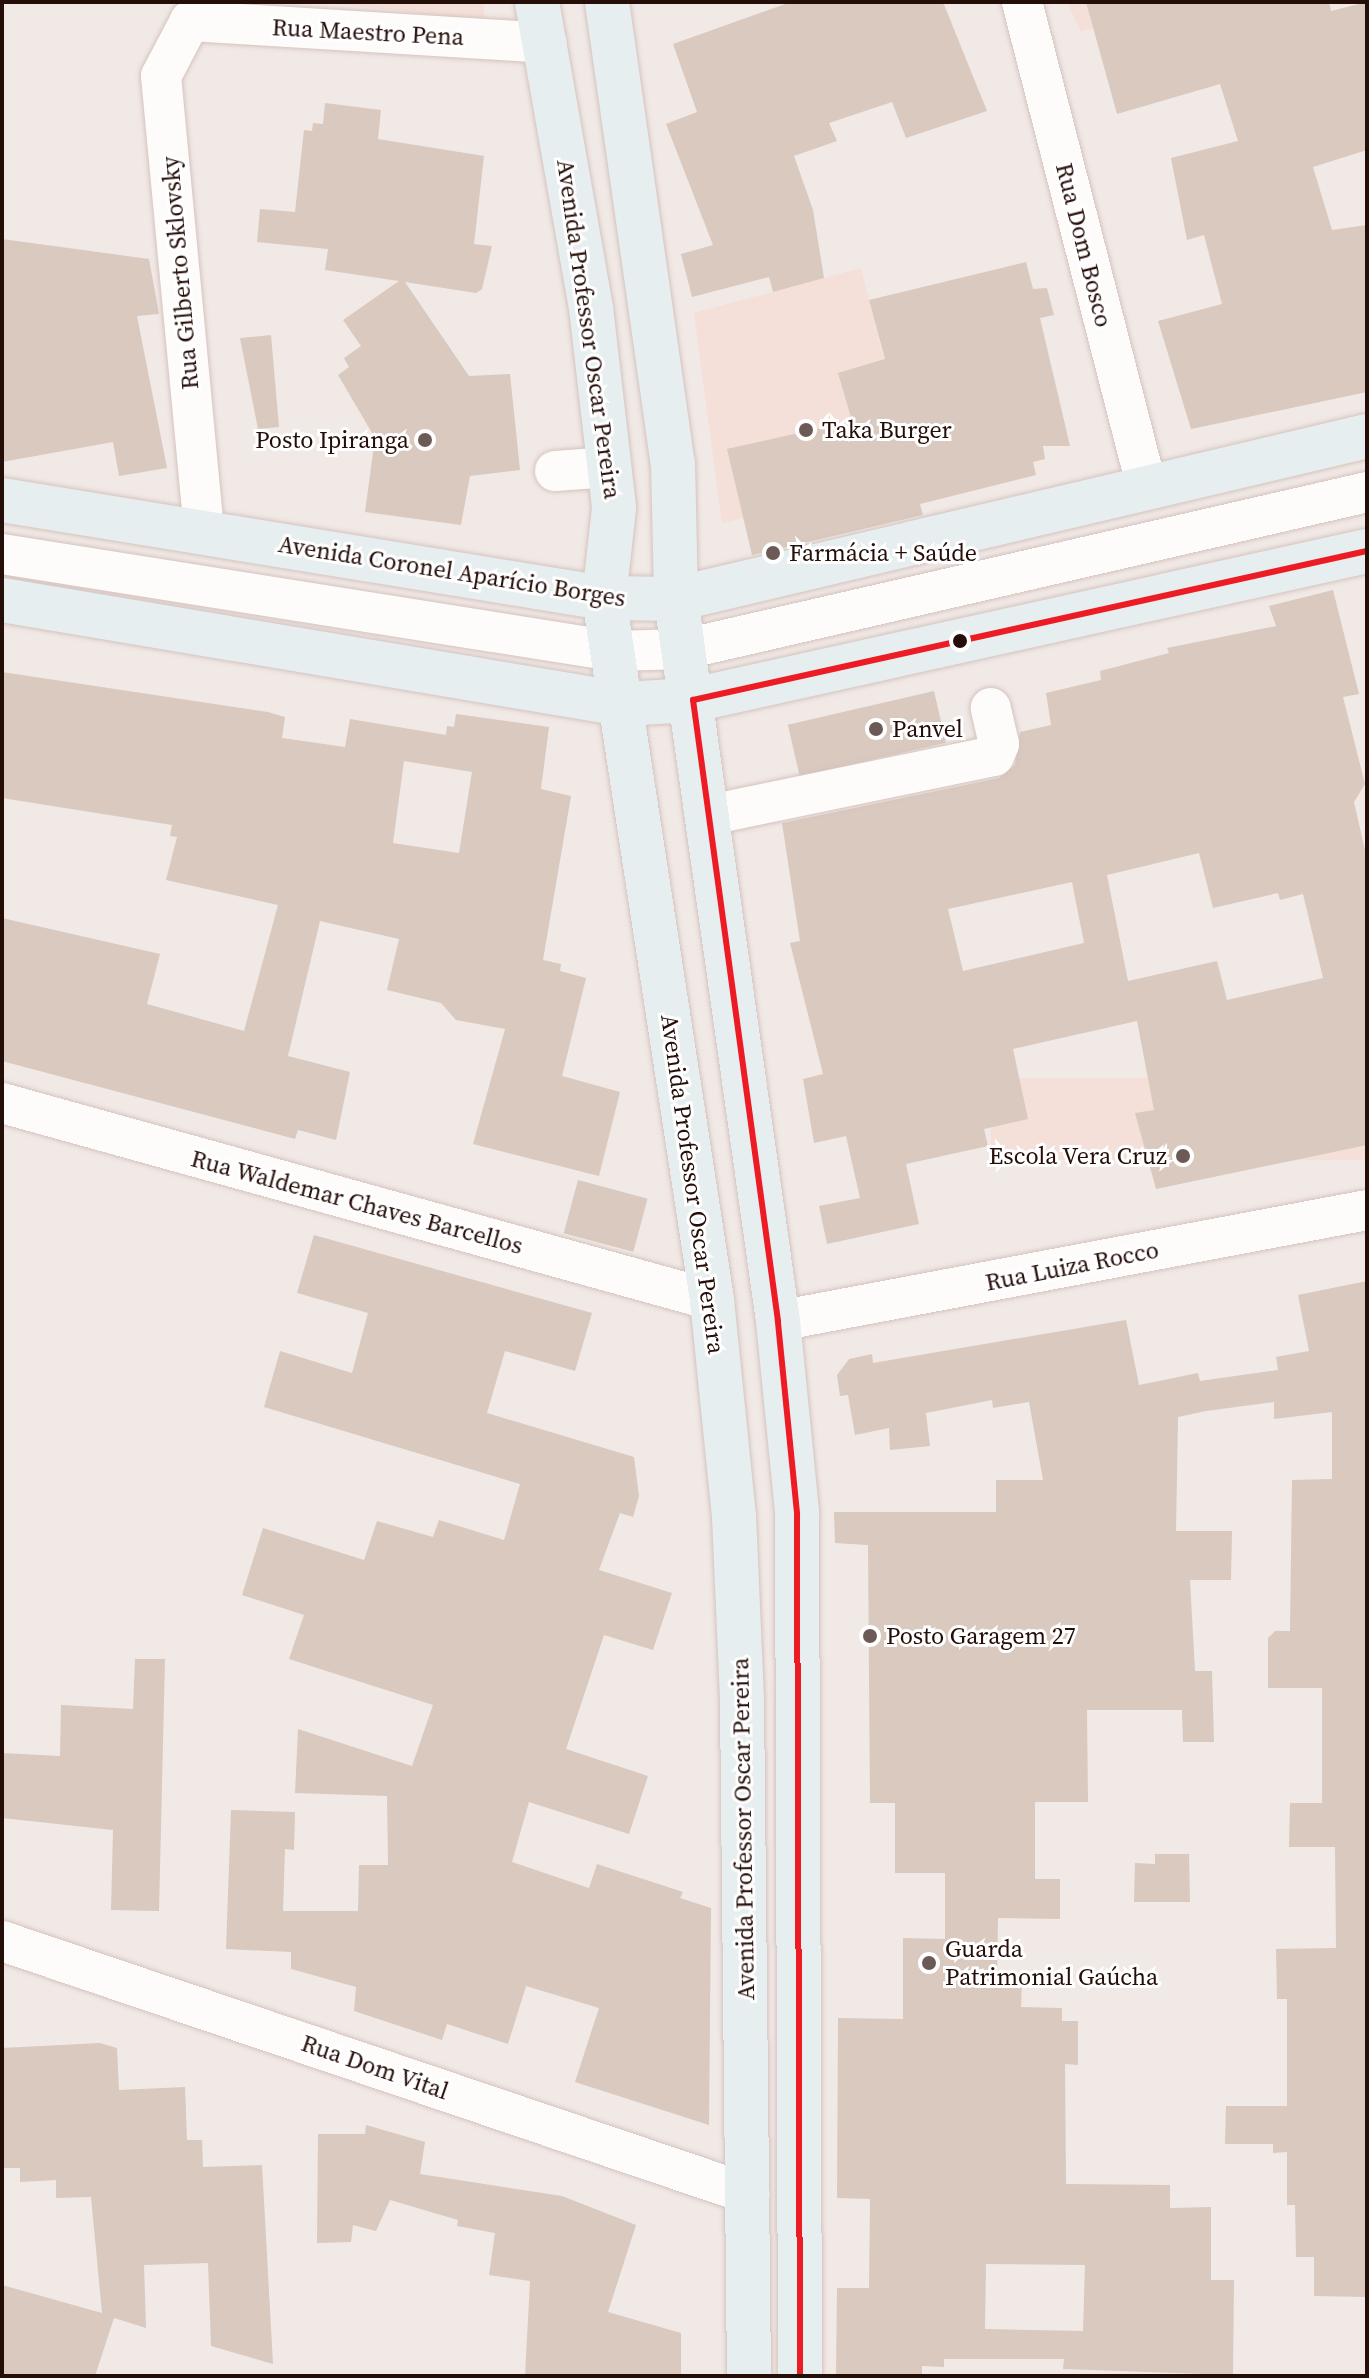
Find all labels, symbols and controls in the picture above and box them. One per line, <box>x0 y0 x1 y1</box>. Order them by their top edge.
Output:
street label: Rua Maestro Pena <box>271 13 465 51</box>
street label: Rua Gilberto Sklovsky <box>155 155 205 391</box>
street label: Avenida Professor Oscar Pereira <box>551 157 627 501</box>
street label: Rua Dom Bosco <box>1050 160 1118 330</box>
place label: Taka Burger <box>822 416 952 444</box>
marker: Taka Burger <box>797 421 815 439</box>
place label: Posto Ipiranga <box>255 426 409 454</box>
marker: Posto Ipiranga <box>416 431 434 449</box>
street label: Avenida Coronel Aparício Borges <box>276 529 628 613</box>
place label: Farmácia + Saúde <box>789 539 977 567</box>
marker: Farmácia + Saúde <box>764 544 782 562</box>
unlabelled marker <box>952 633 968 649</box>
place label: Panvel <box>892 715 963 743</box>
marker: Panvel <box>867 720 885 738</box>
street label: Avenida Professor Oscar Pereira <box>655 1012 731 1356</box>
place label: Escola Vera Cruz <box>988 1142 1167 1170</box>
street label: Rua Waldemar Chaves Barcellos <box>188 1144 526 1260</box>
marker: Escola Vera Cruz <box>1174 1147 1192 1165</box>
street label: Rua Luiza Rocco <box>983 1235 1161 1297</box>
place label: Posto Garagem 27 <box>886 1622 1076 1650</box>
marker: Posto Garagem 27 <box>861 1627 879 1645</box>
street label: Avenida Professor Oscar Pereira <box>726 1657 760 2001</box>
place label: Guarda Patrimonial Gaúcha <box>945 1935 1158 1991</box>
marker: Guarda Patrimonial Gaúcha <box>920 1954 938 1972</box>
street label: Rua Dom Vital <box>297 2028 453 2106</box>

